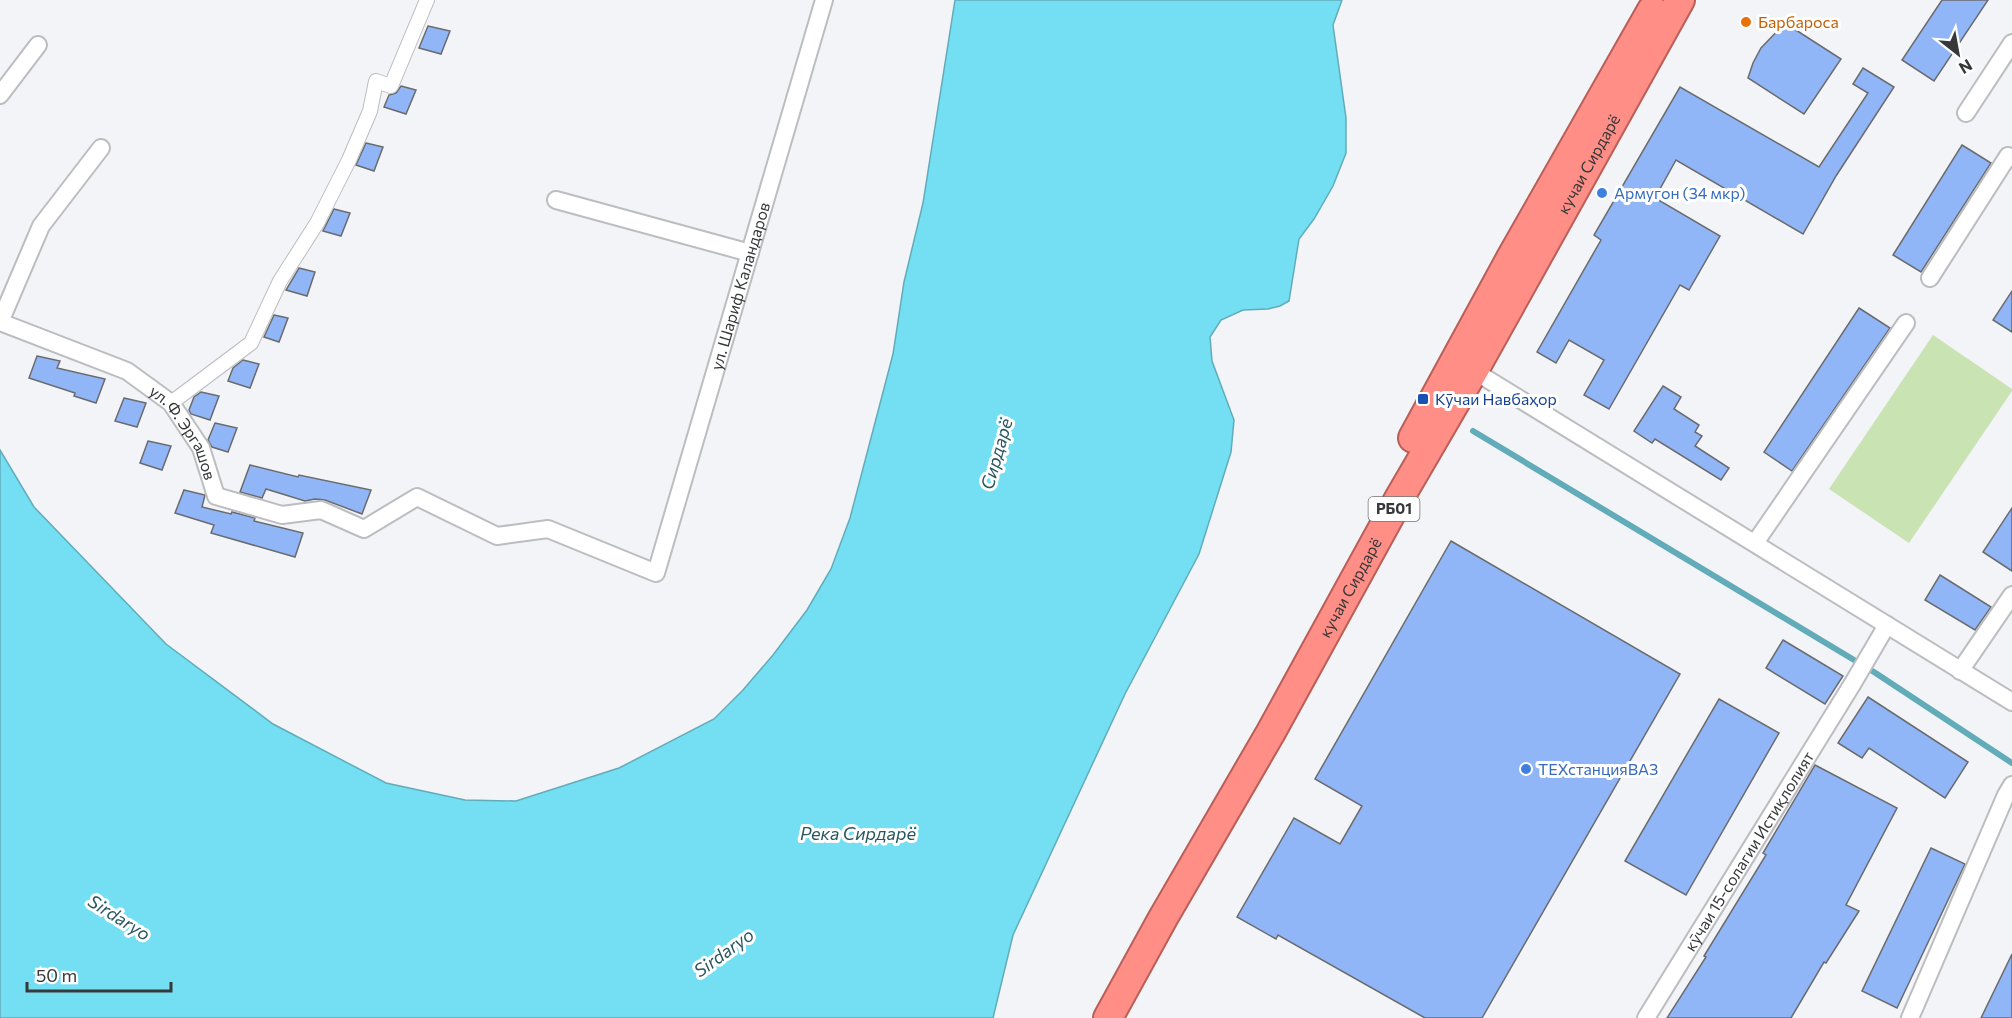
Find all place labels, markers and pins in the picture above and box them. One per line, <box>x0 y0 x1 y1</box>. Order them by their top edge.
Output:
place label: Барбароса <box>1758 12 1839 31</box>
marker: Барбароса <box>1739 15 1753 29</box>
place label: Армугон (34 мкр) <box>1614 183 1745 202</box>
marker: Армугон (34 мкр) <box>1595 186 1609 200</box>
place label: Кӯчаи Навбаҳор <box>1435 389 1557 408</box>
marker: Кӯчаи Навбаҳор <box>1416 392 1430 406</box>
place label: ТЕХстанцияВАЗ <box>1538 759 1658 778</box>
marker: ТЕХстанцияВАЗ <box>1519 762 1533 776</box>

